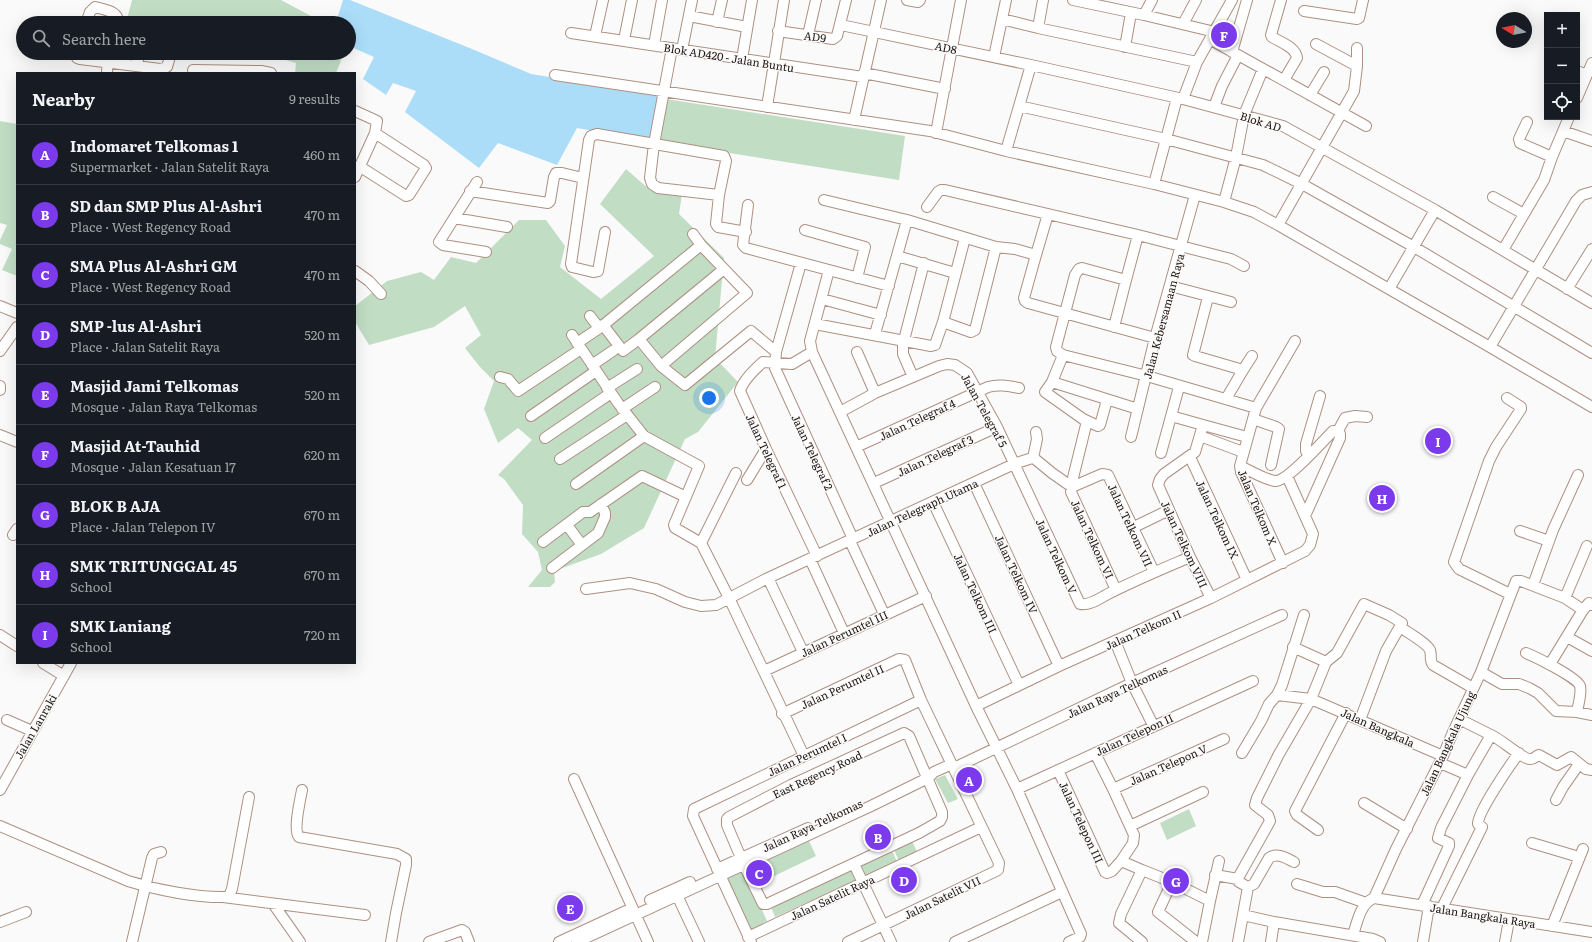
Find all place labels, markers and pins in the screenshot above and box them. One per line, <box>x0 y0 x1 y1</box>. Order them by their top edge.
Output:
pin: F <box>1211 20 1237 50</box>
pin: I <box>1425 426 1451 456</box>
pin: H <box>1369 483 1395 513</box>
pin: A <box>956 765 982 795</box>
pin: B <box>865 822 891 852</box>
pin: C <box>746 858 772 888</box>
pin: D <box>891 865 917 895</box>
pin: G <box>1163 866 1189 896</box>
pin: E <box>557 893 583 923</box>

